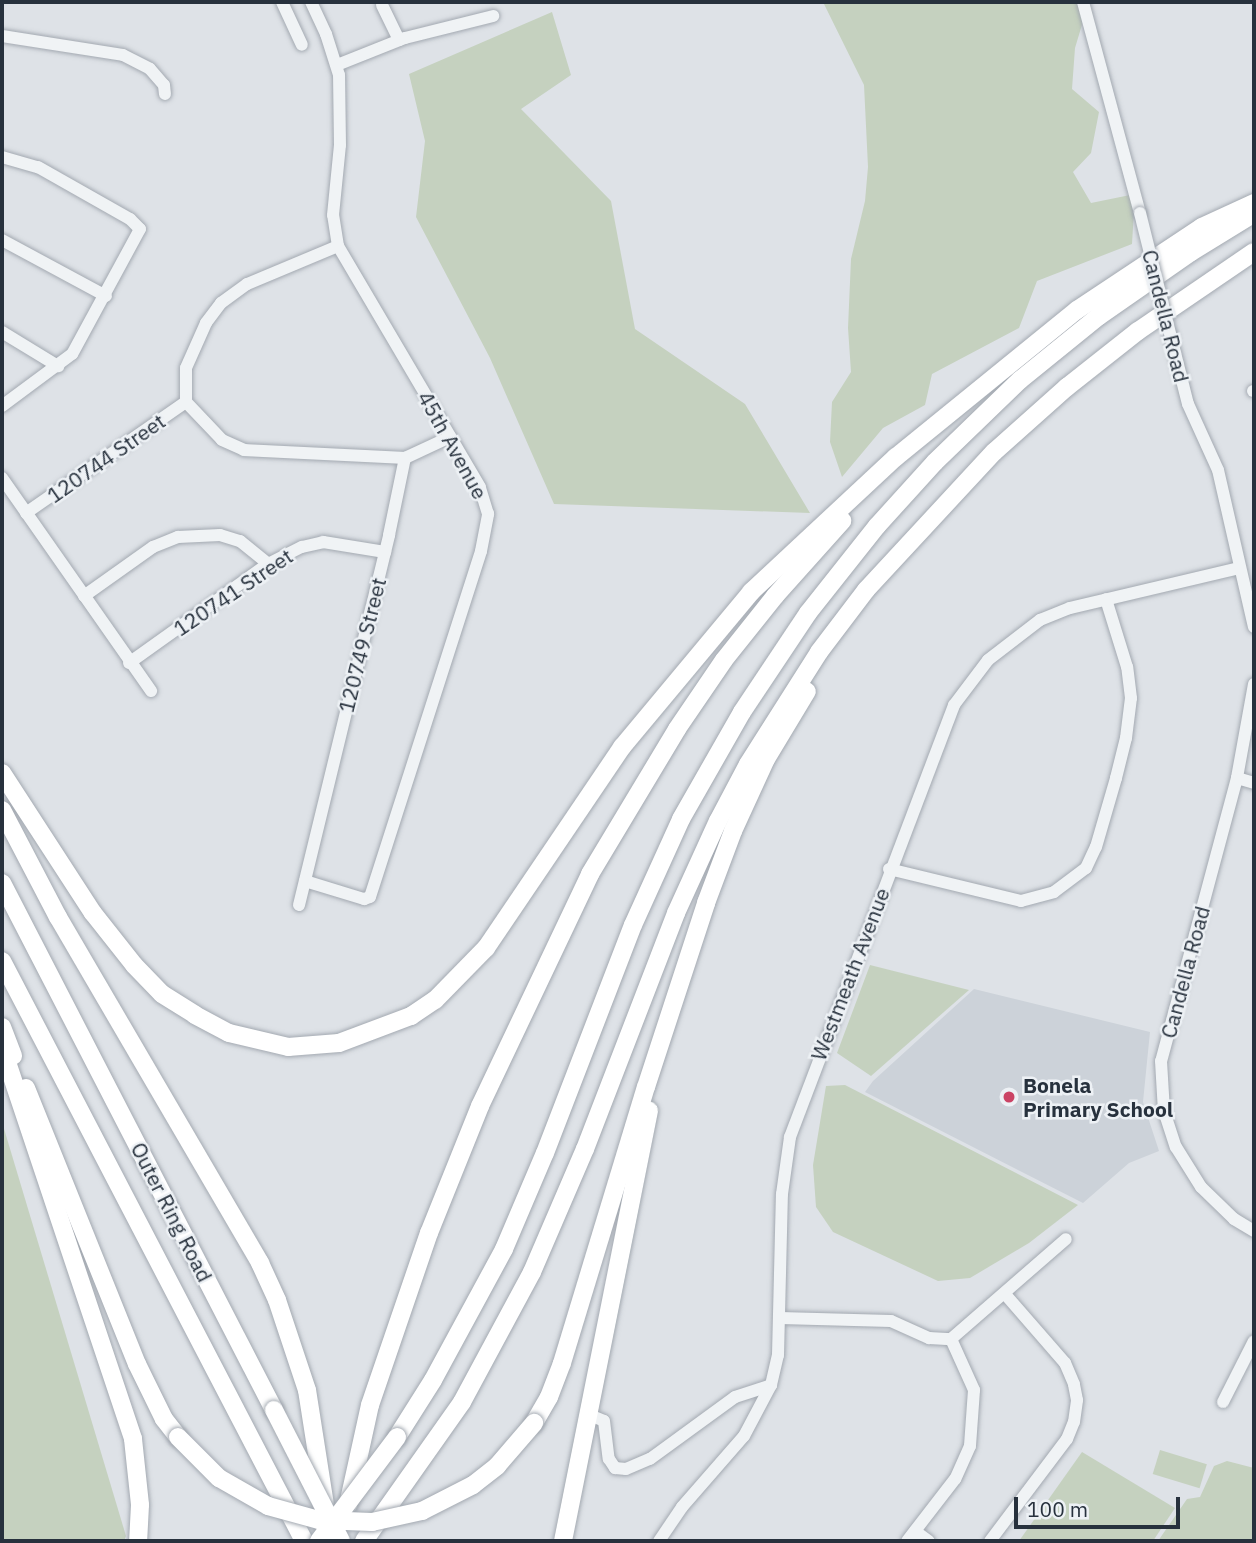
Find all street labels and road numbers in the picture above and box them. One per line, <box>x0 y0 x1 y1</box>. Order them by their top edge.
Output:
street label: Candella Road <box>1137 247 1195 385</box>
street label: 45th Avenue <box>413 387 493 503</box>
street label: 120744 Street <box>42 408 170 508</box>
street label: 120741 Street <box>169 543 297 641</box>
street label: 120749 Street <box>333 575 391 715</box>
street label: Westmeath Avenue <box>805 884 895 1064</box>
street label: Candella Road <box>1155 903 1215 1041</box>
street label: Outer Ring Road <box>126 1138 218 1286</box>

